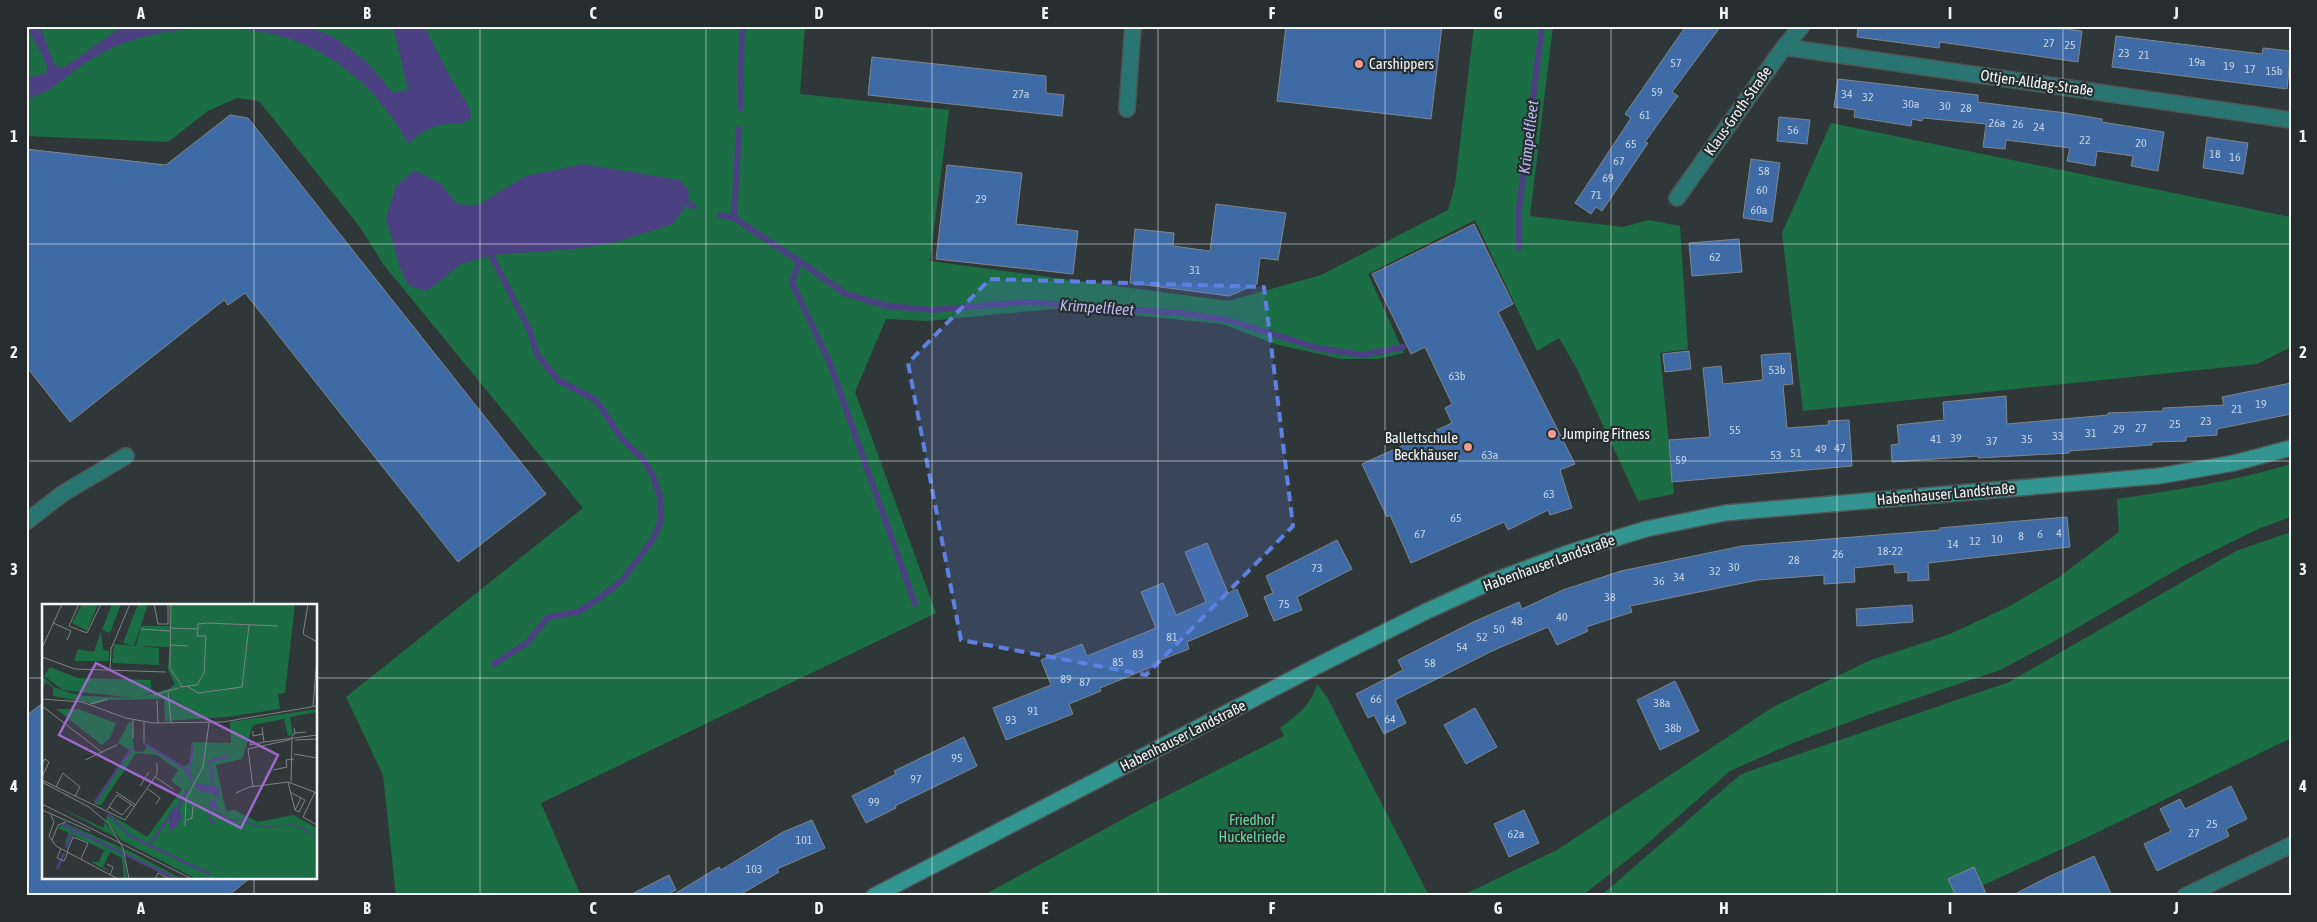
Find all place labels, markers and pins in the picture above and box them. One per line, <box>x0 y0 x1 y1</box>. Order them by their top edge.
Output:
place label: Carshippers <box>1369 55 1434 72</box>
marker: Carshippers <box>1353 58 1365 70</box>
place label: Jumping Fitness <box>1562 425 1650 442</box>
marker: Jumping Fitness <box>1546 428 1558 440</box>
place label: Ballettschule Beckhäuser <box>1385 429 1459 463</box>
marker: Ballettschule Beckhäuser <box>1462 441 1474 453</box>

